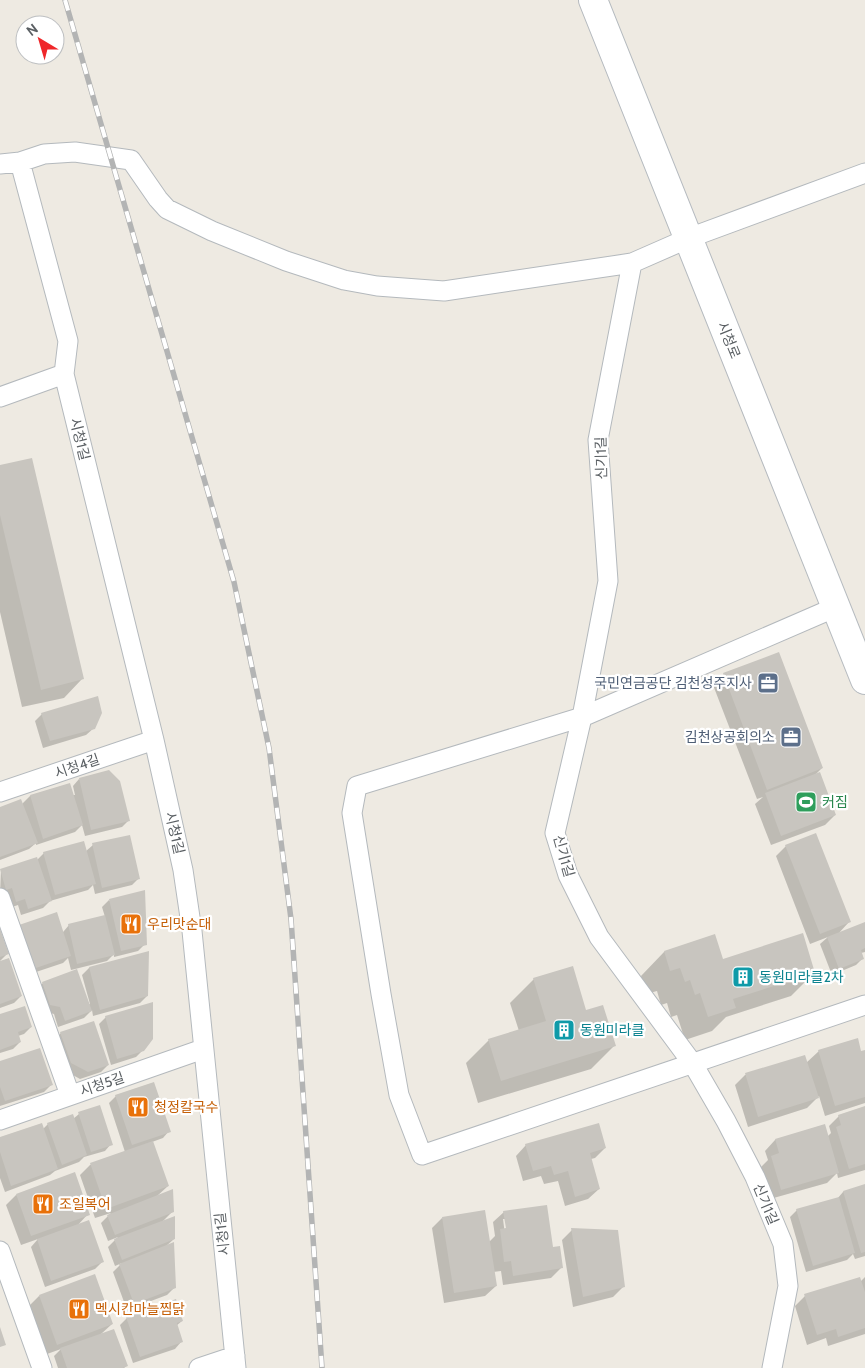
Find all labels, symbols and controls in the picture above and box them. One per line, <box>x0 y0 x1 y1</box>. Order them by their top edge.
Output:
north arrow <box>15 15 65 65</box>
text: N <box>23 20 41 40</box>
street label: 시청로 <box>713 319 745 361</box>
street label: 시청1길 <box>66 416 94 462</box>
street label: 신기1길 <box>592 436 610 480</box>
office icon: 국민연금공단 김천성주지사 <box>756 671 780 695</box>
place label: 국민연금공단 김천성주지사 <box>594 674 752 692</box>
office icon: 김천상공회의소 <box>779 725 803 749</box>
place label: 김천상공회의소 <box>685 728 775 746</box>
street label: 시청4길 <box>52 750 102 782</box>
sports icon: 커짐 <box>794 790 818 814</box>
place label: 커짐 <box>822 793 848 811</box>
street label: 시청1길 <box>161 810 189 856</box>
street label: 신기1길 <box>549 833 579 879</box>
restaurant icon: 우리맛순대 <box>119 912 143 936</box>
place label: 우리맛순대 <box>147 915 211 933</box>
building icon: 동원미라클2차 <box>731 965 755 989</box>
place label: 동원미라클2차 <box>759 968 844 986</box>
building icon: 동원미라클 <box>552 1018 576 1042</box>
place label: 동원미라클 <box>580 1021 645 1039</box>
street label: 시청5길 <box>77 1068 127 1100</box>
restaurant icon: 청정칼국수 <box>126 1095 150 1119</box>
place label: 청정칼국수 <box>154 1098 219 1116</box>
street label: 신기1길 <box>749 1181 783 1227</box>
restaurant icon: 조일복어 <box>31 1192 55 1216</box>
place label: 조일복어 <box>59 1195 111 1213</box>
street label: 시청1길 <box>211 1212 233 1256</box>
restaurant icon: 멕시칸마늘찜닭 <box>67 1297 91 1321</box>
place label: 멕시칸마늘찜닭 <box>95 1300 185 1318</box>

